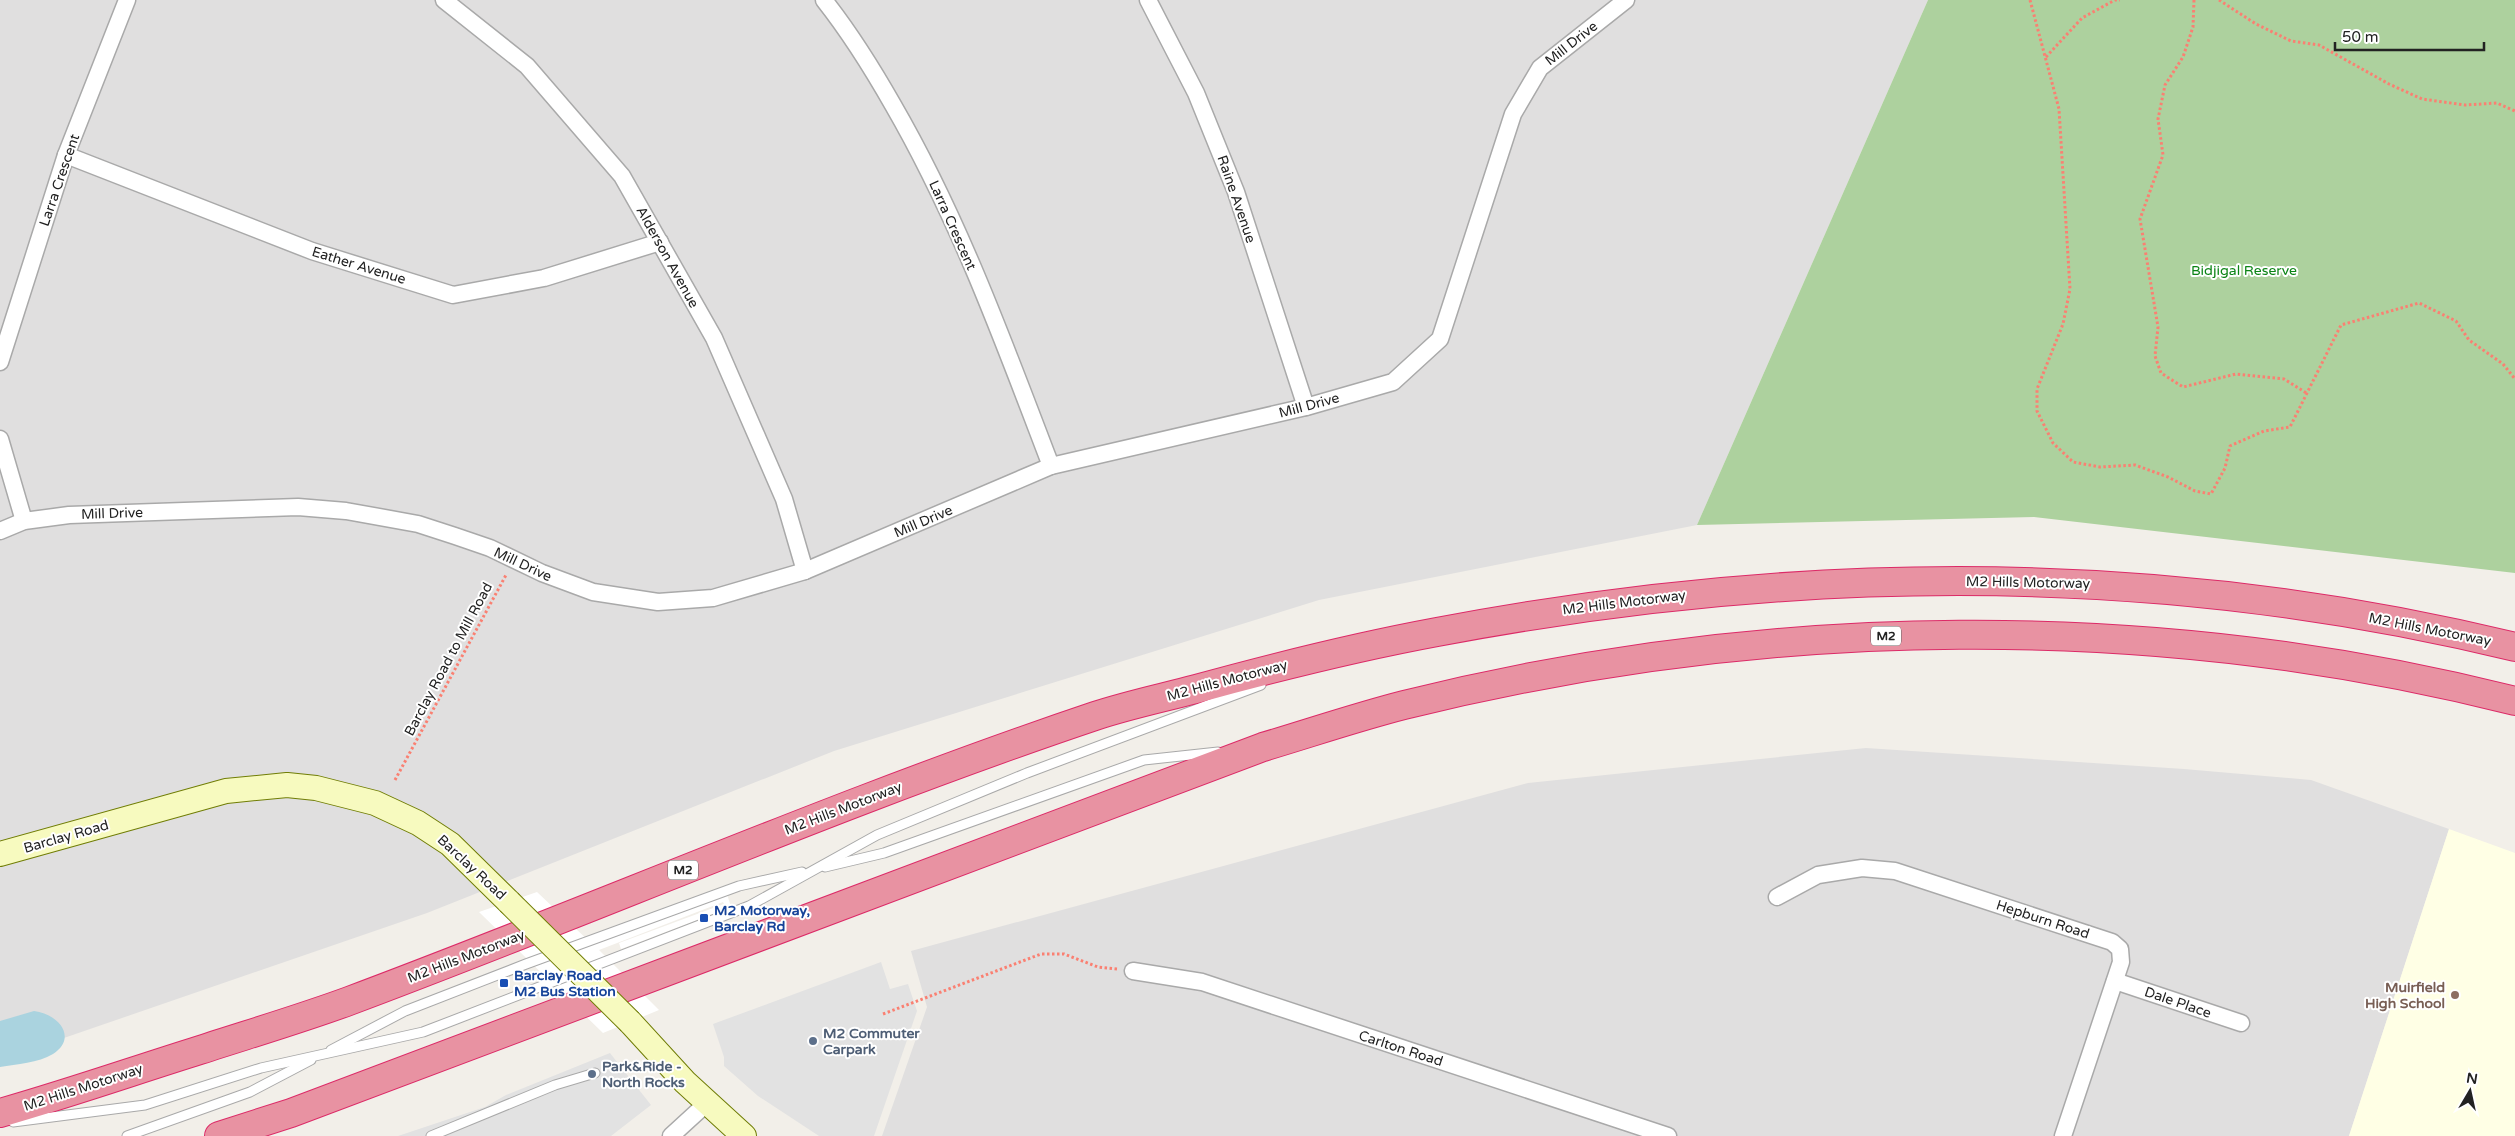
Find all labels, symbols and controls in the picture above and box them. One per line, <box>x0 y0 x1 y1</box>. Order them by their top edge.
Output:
street label: Mill Drive <box>1542 18 1601 69</box>
scale bar <box>2335 20 2484 52</box>
text: 50 m <box>2342 28 2379 46</box>
street label: Larra Crescent <box>36 131 83 229</box>
street label: Raine Avenue <box>1214 153 1259 245</box>
street label: Larra Crescent <box>925 178 980 273</box>
street label: Alderson Avenue <box>633 203 703 311</box>
street label: Eather Avenue <box>310 243 408 288</box>
park label: Bidjigal Reserve <box>2191 262 2297 279</box>
street label: Mill Drive <box>1277 389 1341 422</box>
street label: Mill Drive <box>891 502 955 541</box>
street label: Mill Drive <box>81 504 143 523</box>
street label: Mill Drive <box>491 544 555 585</box>
street label: M2 Hills Motorway <box>1966 573 2091 592</box>
street label: Barclay Road to Mill Road <box>401 580 496 739</box>
street label: M2 Hills Motorway <box>1561 586 1687 619</box>
street label: M2 Hills Motorway <box>2367 609 2493 650</box>
road number: M2 <box>1871 626 1901 646</box>
street label: M2 Hills Motorway <box>1165 656 1290 705</box>
street label: M2 Hills Motorway <box>782 778 905 839</box>
street label: Barclay Road <box>22 816 111 857</box>
street label: Barclay Road <box>434 831 510 904</box>
road number: M2 <box>668 860 698 880</box>
street label: Hepburn Road <box>1994 896 2092 943</box>
place label: M2 Motorway, Barclay Rd <box>714 902 810 935</box>
marker: M2 Motorway, Barclay Rd <box>698 912 710 924</box>
street label: M2 Hills Motorway <box>405 926 528 987</box>
place label: Barclay Road M2 Bus Station <box>514 967 616 1000</box>
marker: Barclay Road M2 Bus Station <box>498 977 510 989</box>
place label: Muirfield High School <box>2365 979 2445 1012</box>
street label: Dale Place <box>2142 983 2213 1022</box>
marker: Muirfield High School <box>2449 989 2461 1001</box>
place label: M2 Commuter Carpark <box>823 1025 920 1058</box>
street label: Carlton Road <box>1357 1027 1445 1070</box>
marker: M2 Commuter Carpark <box>807 1035 819 1047</box>
place label: Park&Ride - North Rocks <box>602 1058 685 1091</box>
street label: M2 Hills Motorway <box>21 1060 145 1115</box>
north arrow <box>2445 1066 2495 1116</box>
marker: Park&Ride - North Rocks <box>586 1068 598 1080</box>
text: N <box>2465 1069 2479 1088</box>

